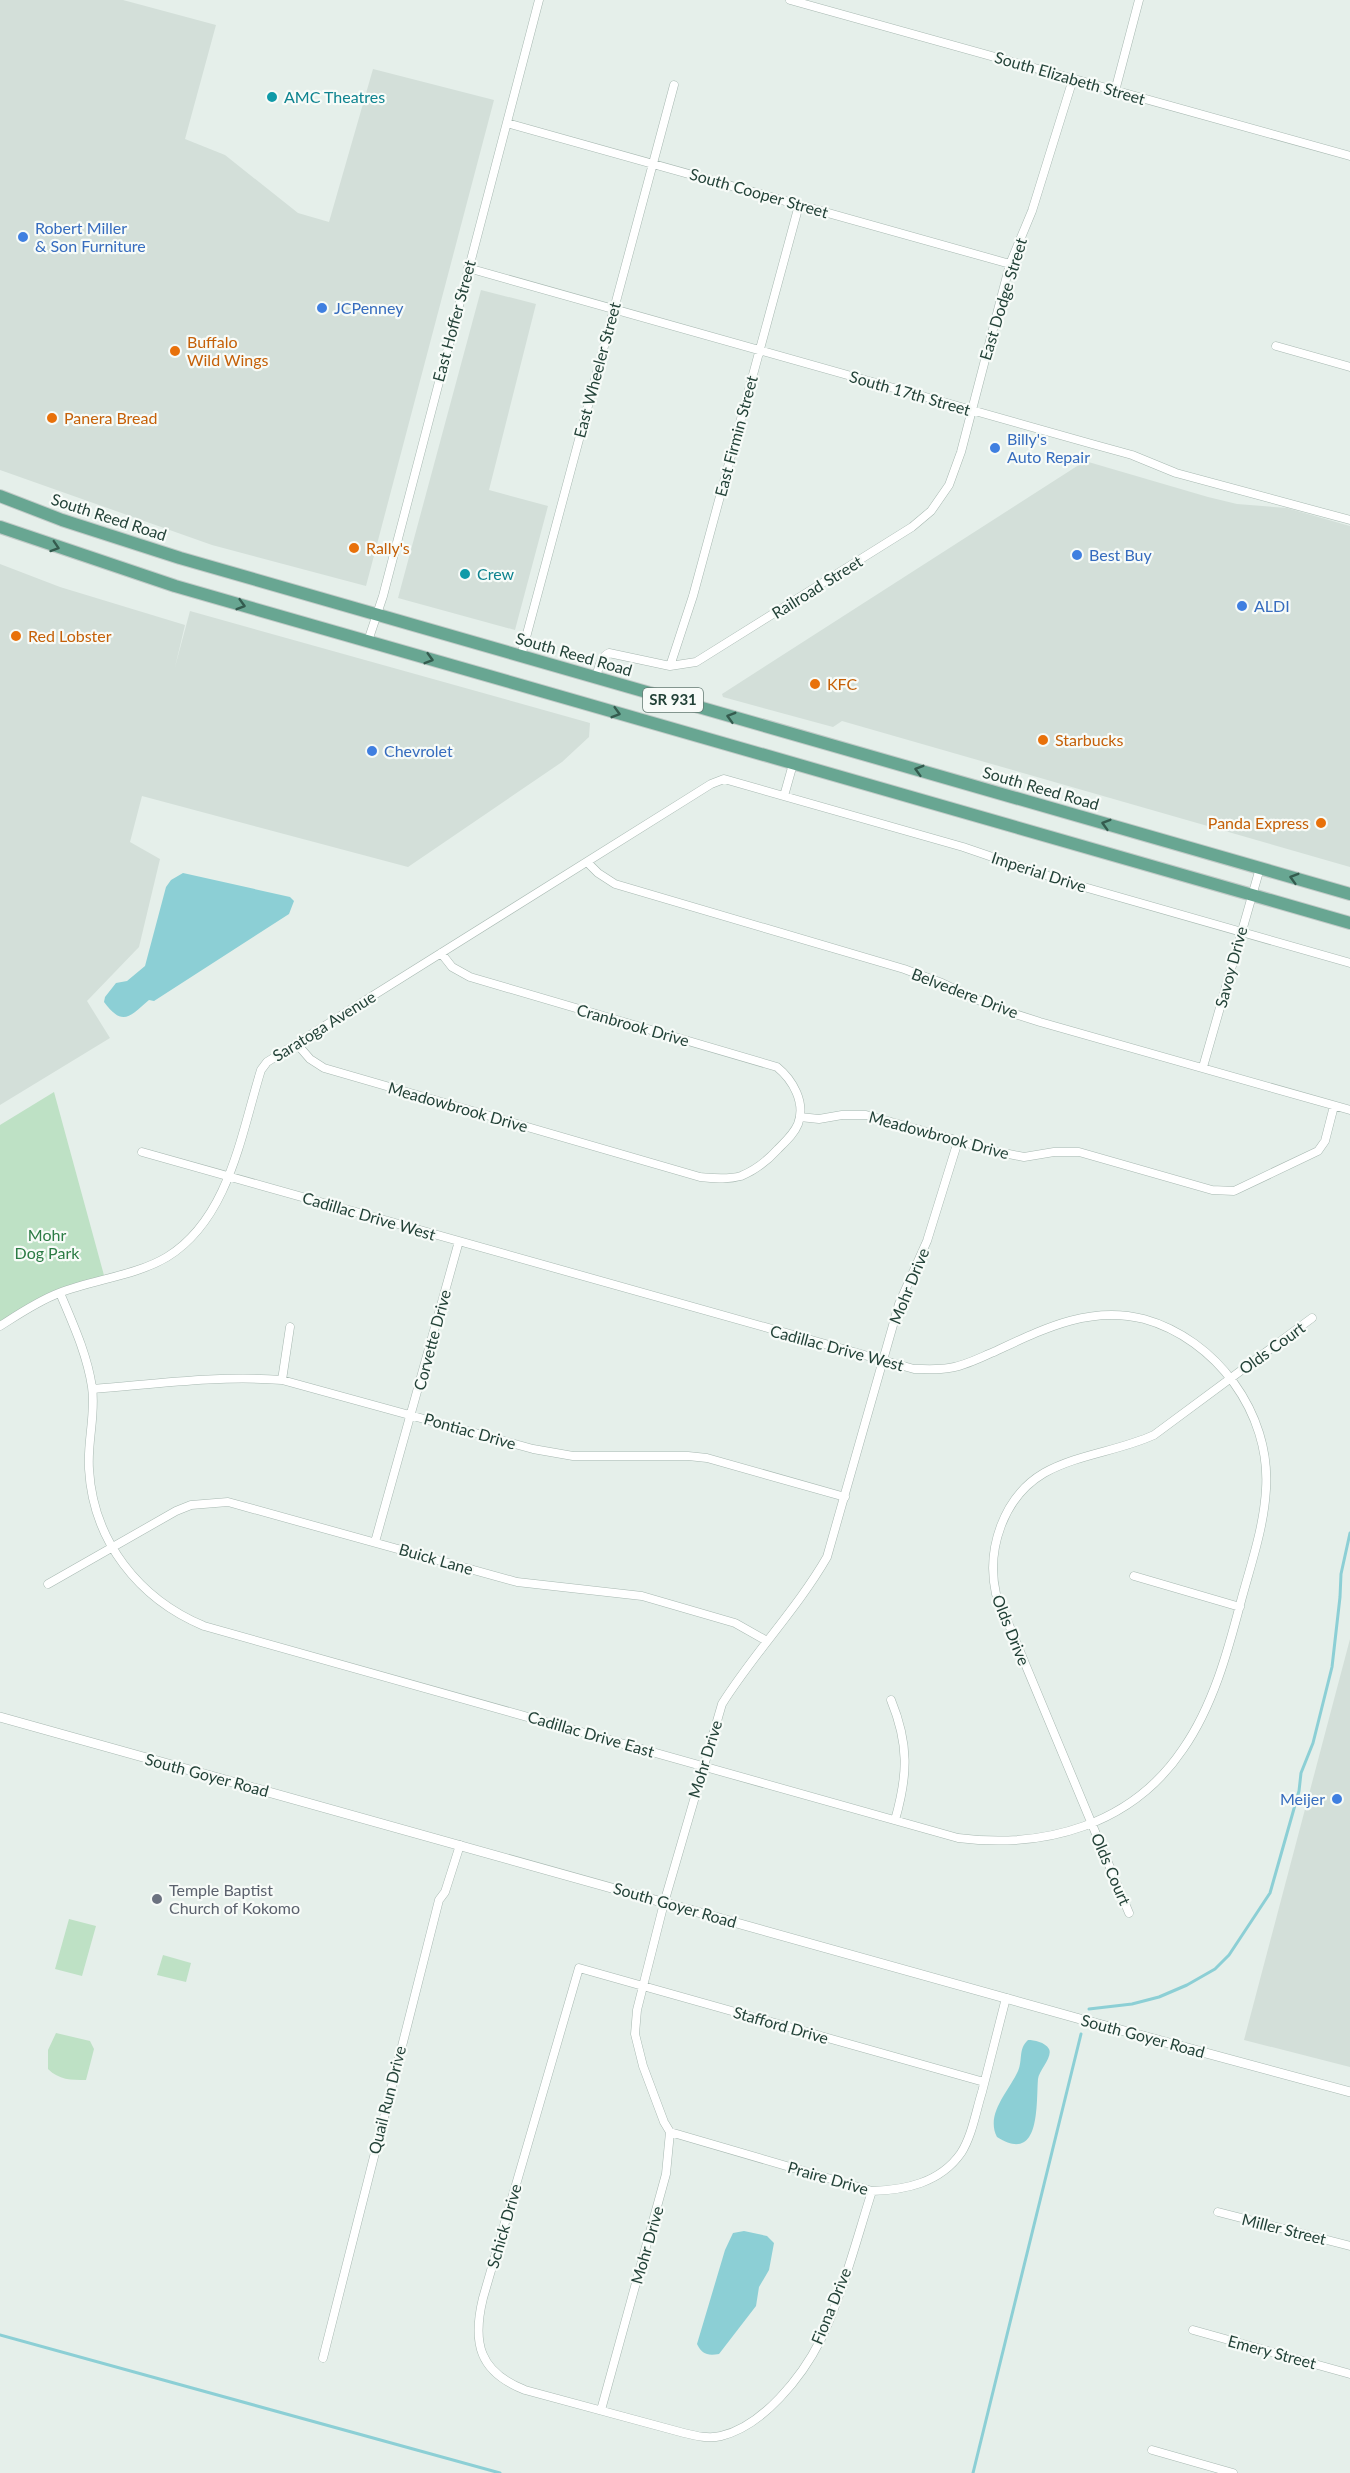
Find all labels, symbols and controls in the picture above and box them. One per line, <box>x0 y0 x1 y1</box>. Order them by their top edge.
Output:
street label: South Elizabeth Street <box>993 47 1148 108</box>
place label: AMC Theatres <box>284 87 385 106</box>
marker: AMC Theatres <box>265 90 279 104</box>
street label: South Cooper Street <box>688 164 831 221</box>
place label: Robert Miller & Son Furniture <box>35 218 146 255</box>
marker: Robert Miller & Son Furniture <box>16 230 30 244</box>
street label: East Dodge Street <box>975 235 1030 362</box>
street label: East Hoffer Street <box>428 258 479 384</box>
place label: JCPenney <box>334 298 404 317</box>
street label: East Wheeler Street <box>569 300 624 440</box>
marker: JCPenney <box>315 301 329 315</box>
place label: Buffalo Wild Wings <box>187 332 269 369</box>
marker: Buffalo Wild Wings <box>168 344 182 358</box>
street label: South 17th Street <box>848 366 973 419</box>
street label: East Firmin Street <box>710 373 761 499</box>
place label: Panera Bread <box>64 408 157 427</box>
marker: Panera Bread <box>45 411 59 425</box>
place label: Billy's Auto Repair <box>1007 429 1090 466</box>
marker: Billy's Auto Repair <box>988 441 1002 455</box>
street label: South Reed Road <box>49 489 169 544</box>
place label: Rally's <box>366 538 410 557</box>
one-way arrow <box>49 540 60 552</box>
marker: Rally's <box>347 541 361 555</box>
place label: Best Buy <box>1089 545 1153 564</box>
marker: Best Buy <box>1070 548 1084 562</box>
street label: Railroad Street <box>768 551 866 622</box>
place label: Crew <box>477 564 515 583</box>
marker: Crew <box>458 567 472 581</box>
place label: ALDI <box>1254 596 1290 615</box>
one-way arrow <box>235 598 246 610</box>
marker: ALDI <box>1235 599 1249 613</box>
place label: Red Lobster <box>28 626 112 645</box>
street label: South Reed Road <box>514 628 635 679</box>
marker: Red Lobster <box>9 629 23 643</box>
one-way arrow <box>424 651 434 664</box>
place label: KFC <box>827 674 858 693</box>
marker: KFC <box>808 677 822 691</box>
road number: SR 931 <box>643 688 703 712</box>
one-way arrow <box>610 706 621 718</box>
one-way arrow <box>726 712 737 724</box>
place label: Starbucks <box>1055 730 1123 749</box>
marker: Starbucks <box>1036 733 1050 747</box>
place label: Chevrolet <box>384 741 453 760</box>
marker: Chevrolet <box>365 744 379 758</box>
street label: South Reed Road <box>981 762 1102 813</box>
one-way arrow <box>914 765 924 778</box>
place label: Panda Express <box>1208 813 1309 832</box>
marker: Panda Express <box>1314 816 1328 830</box>
one-way arrow <box>1101 819 1112 831</box>
street label: Imperial Drive <box>989 847 1089 896</box>
one-way arrow <box>1289 872 1299 885</box>
street label: Savoy Drive <box>1211 924 1250 1010</box>
street label: Belvedere Drive <box>909 964 1021 1022</box>
street label: Saratoga Avenue <box>269 986 379 1065</box>
street label: Cranbrook Drive <box>575 999 692 1050</box>
street label: Meadowbrook Drive <box>386 1077 530 1136</box>
street label: Meadowbrook Drive <box>867 1107 1011 1162</box>
street label: Cadillac Drive West <box>300 1187 438 1244</box>
park label: Mohr Dog Park <box>15 1225 80 1262</box>
street label: Mohr Drive <box>885 1245 932 1327</box>
street label: Corvette Drive <box>409 1287 454 1392</box>
street label: Olds Court <box>1235 1317 1308 1378</box>
street label: Cadillac Drive West <box>768 1321 906 1375</box>
street label: Pontiac Drive <box>422 1408 518 1453</box>
street label: Buick Lane <box>397 1539 475 1578</box>
street label: Olds Drive <box>989 1592 1034 1668</box>
street label: Cadillac Drive East <box>526 1706 657 1761</box>
street label: Mohr Drive <box>684 1718 725 1800</box>
street label: South Goyer Road <box>143 1749 271 1800</box>
place label: Meijer <box>1280 1789 1325 1808</box>
marker: Meijer <box>1330 1792 1344 1806</box>
street label: Olds Court <box>1088 1830 1135 1908</box>
street label: South Goyer Road <box>611 1878 739 1931</box>
place label: Temple Baptist Church of Kokomo <box>169 1880 300 1917</box>
marker: Temple Baptist Church of Kokomo <box>150 1892 164 1906</box>
street label: Stafford Drive <box>731 2002 831 2047</box>
street label: South Goyer Road <box>1079 2010 1207 2061</box>
street label: Quail Run Drive <box>364 2044 409 2156</box>
street label: Praire Drive <box>786 2157 871 2198</box>
street label: Schick Drive <box>482 2181 525 2270</box>
street label: Mohr Drive <box>626 2204 667 2286</box>
street label: Miller Street <box>1240 2209 1329 2248</box>
street label: Fiona Drive <box>807 2265 855 2347</box>
street label: Emery Street <box>1226 2331 1319 2372</box>

